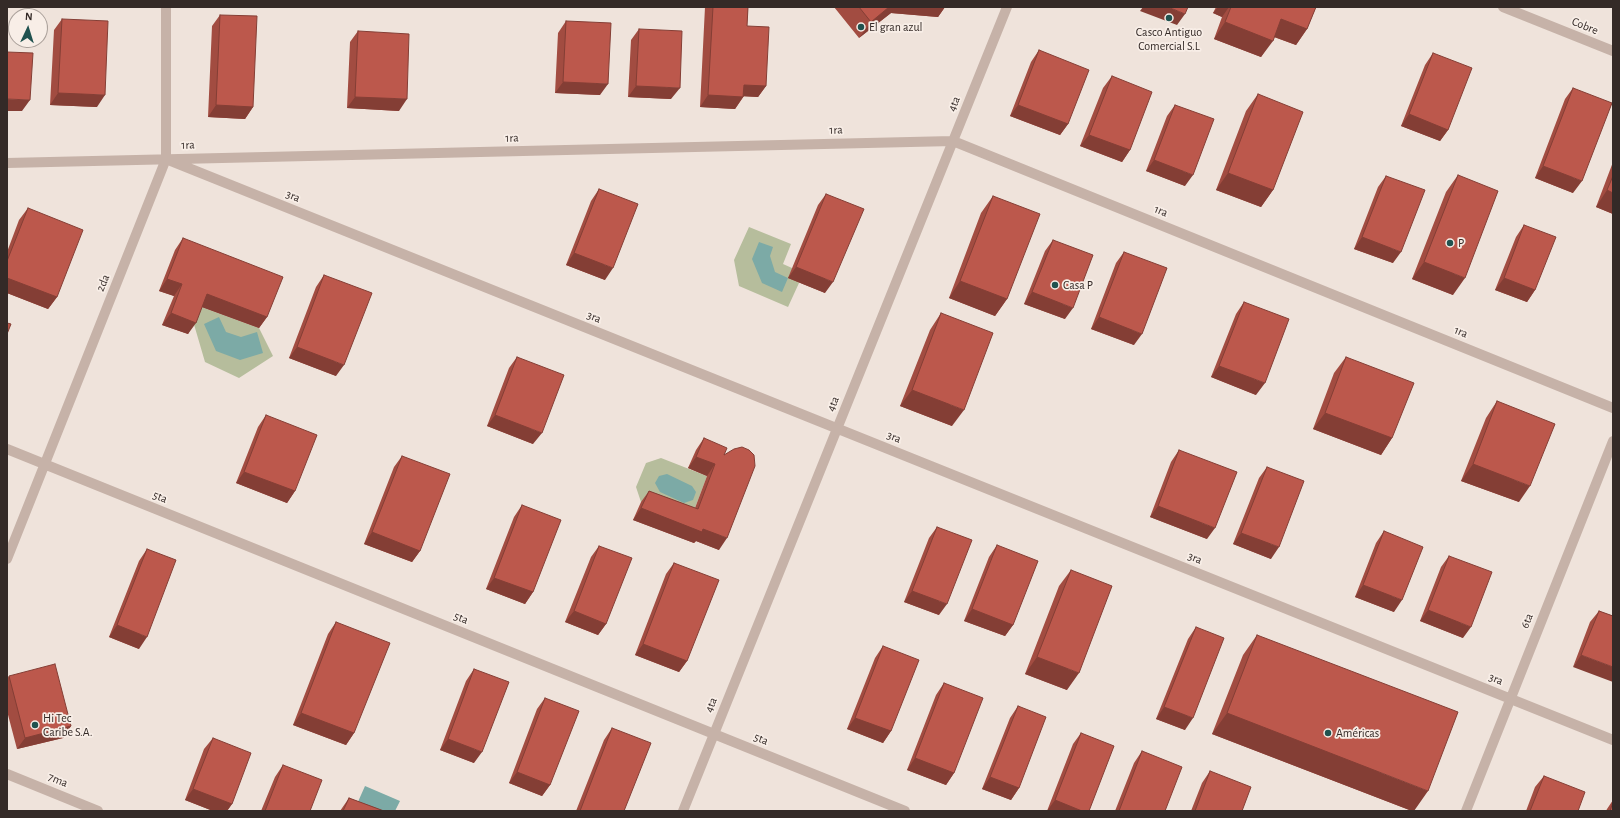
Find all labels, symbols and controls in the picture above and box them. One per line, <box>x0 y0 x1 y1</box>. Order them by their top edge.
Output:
north arrow <box>8 8 48 48</box>
text: N <box>25 11 33 22</box>
marker: Casco Antiguo Comercial S.L <box>1164 13 1174 23</box>
street label: Cobre <box>1570 14 1600 38</box>
place label: El gran azul <box>869 20 922 34</box>
marker: El gran azul <box>856 22 866 32</box>
place label: Casco Antiguo Comercial S.L <box>1136 25 1202 53</box>
street label: 4ta <box>944 94 964 114</box>
street label: 1ra <box>829 123 843 137</box>
street label: 1ra <box>505 131 519 145</box>
street label: 1ra <box>181 138 195 152</box>
street label: 3ra <box>284 187 302 205</box>
street label: 1ra <box>1152 202 1170 220</box>
place label: P <box>1458 236 1464 250</box>
marker: P <box>1445 238 1455 248</box>
street label: 2da <box>93 272 113 294</box>
place label: Casa P <box>1063 278 1093 292</box>
marker: Casa P <box>1050 280 1060 290</box>
street label: 3ra <box>585 308 603 326</box>
street label: 1ra <box>1452 323 1470 341</box>
street label: 4ta <box>823 394 843 414</box>
street label: 3ra <box>885 428 903 446</box>
street label: 5ta <box>151 488 169 506</box>
street label: 3ra <box>1186 549 1204 567</box>
street label: 5ta <box>452 609 470 627</box>
street label: 6ta <box>1518 611 1536 631</box>
street label: 3ra <box>1487 670 1505 688</box>
street label: 4ta <box>701 695 721 715</box>
place label: Hi Tec Caribe S.A. <box>43 711 92 739</box>
marker: Hi Tec Caribe S.A. <box>30 720 40 730</box>
place label: Américas <box>1336 726 1379 740</box>
marker: Américas <box>1323 728 1333 738</box>
street label: 5ta <box>752 730 770 748</box>
street label: 7ma <box>46 770 70 790</box>

